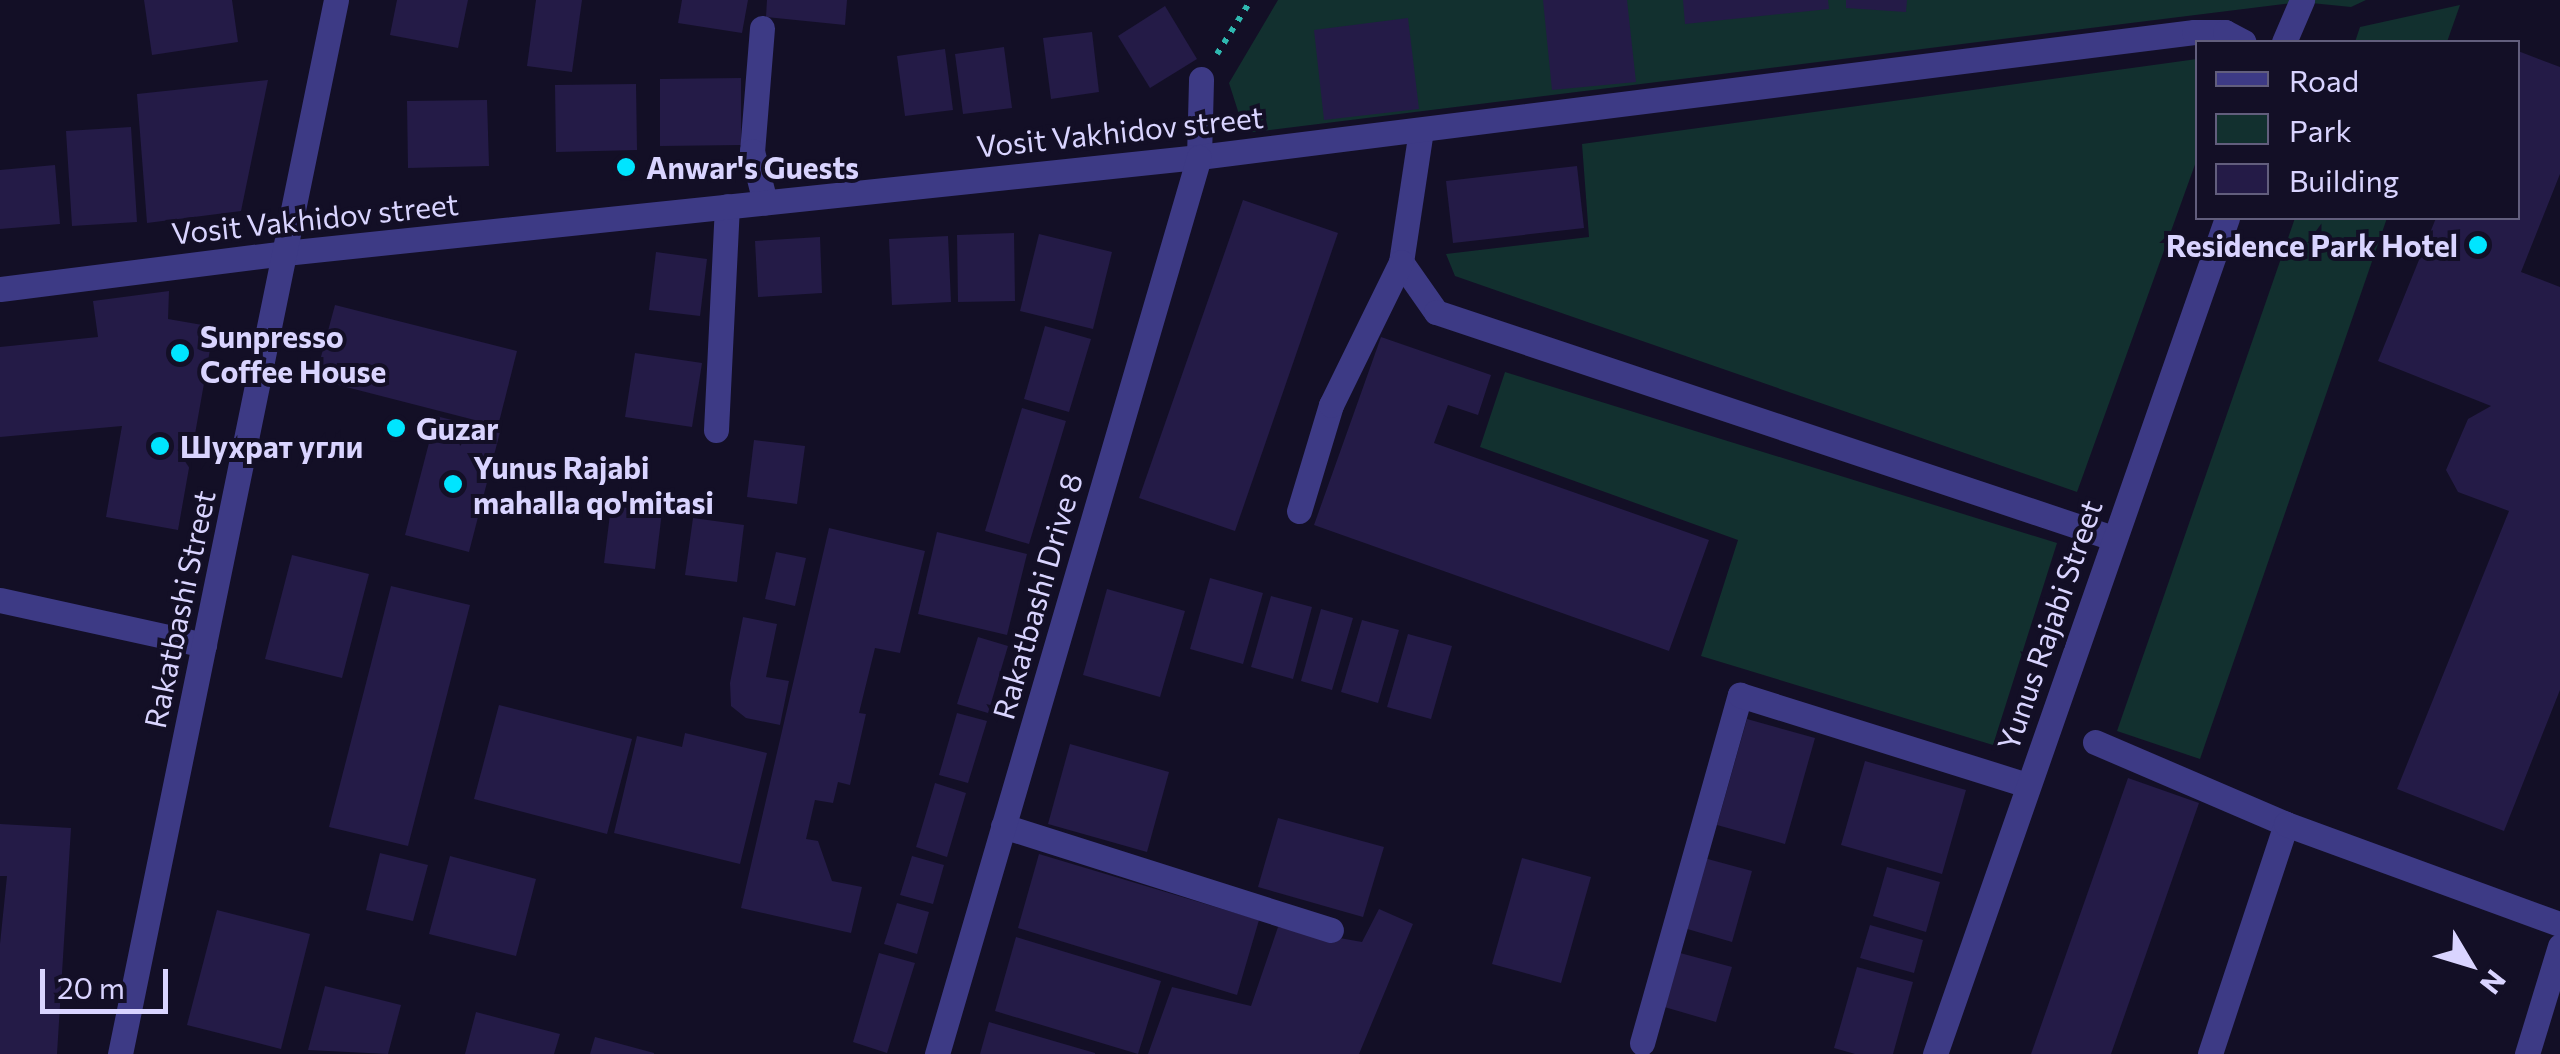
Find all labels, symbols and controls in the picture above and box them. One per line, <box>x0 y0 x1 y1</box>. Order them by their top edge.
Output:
legend <box>2195 40 2520 220</box>
text: Road <box>2289 61 2359 98</box>
street label: Vosit Vakhidov street <box>975 98 1265 164</box>
text: Park <box>2289 111 2352 148</box>
place label: Anwar's Guests <box>646 149 859 185</box>
marker: Anwar's Guests <box>615 156 637 178</box>
text: Building <box>2289 161 2399 198</box>
street label: Vosit Vakhidov street <box>170 185 460 251</box>
place label: Residence Park Hotel <box>2166 227 2458 263</box>
marker: Residence Park Hotel <box>2467 234 2489 256</box>
place label: Sunpresso Coffee House <box>200 318 386 388</box>
marker: Sunpresso Coffee House <box>169 342 191 364</box>
place label: Guzar <box>416 410 499 446</box>
marker: Guzar <box>385 417 407 439</box>
place label: Шухрат угли <box>180 428 363 464</box>
marker: Шухрат угли <box>149 435 171 457</box>
place label: Yunus Rajabi mahalla qo'mitasi <box>473 449 714 520</box>
street label: Rakatbashi Drive 8 <box>985 469 1089 723</box>
marker: Yunus Rajabi mahalla qo'mitasi <box>442 473 464 495</box>
street label: Rakatbashi Street <box>136 487 222 731</box>
street label: Yunus Rajabi Street <box>1989 495 2109 755</box>
north arrow <box>2420 914 2520 1014</box>
scale bar <box>45 949 172 1011</box>
text: N <box>2474 964 2514 1001</box>
text: 20 m <box>57 968 125 1005</box>

